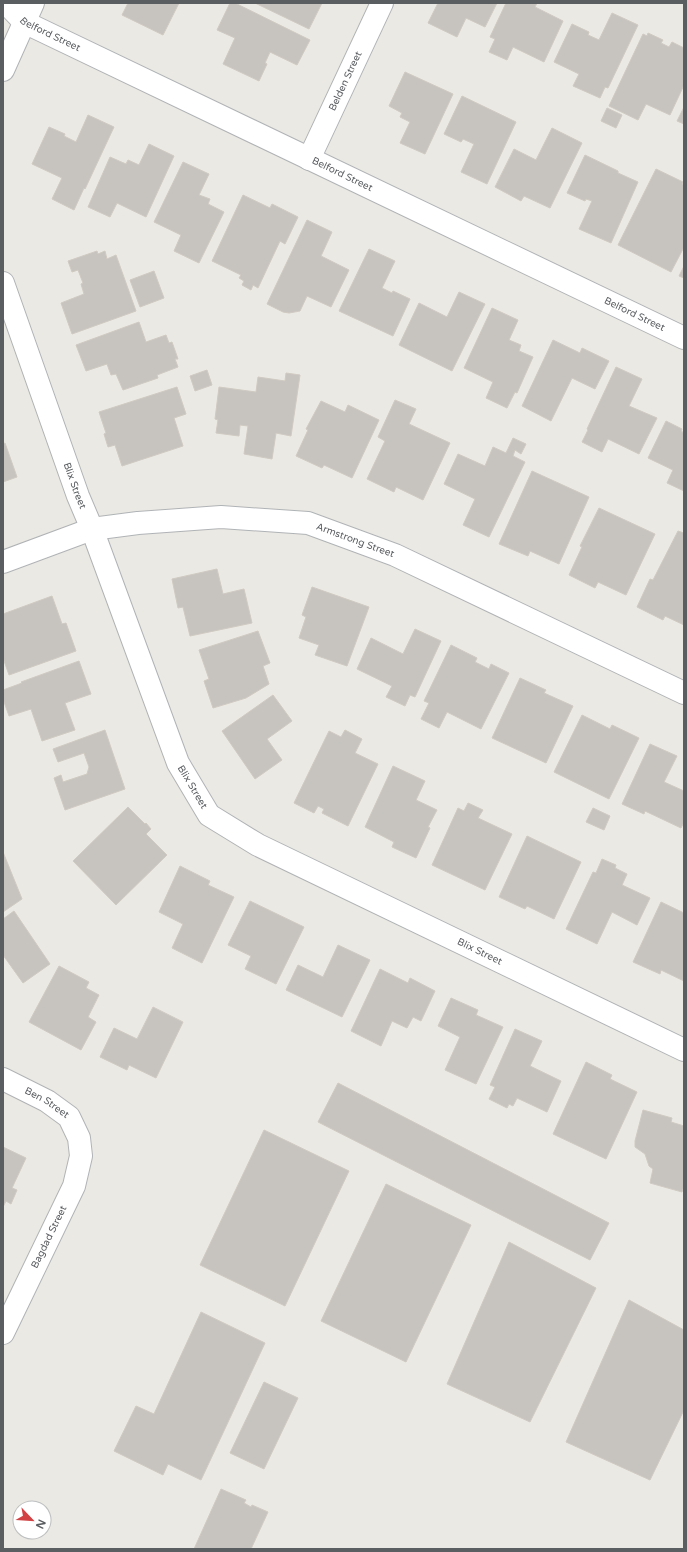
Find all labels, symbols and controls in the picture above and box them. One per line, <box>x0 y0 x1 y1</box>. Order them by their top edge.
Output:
street label: Belford Street <box>17 15 82 54</box>
street label: Belden Street <box>326 49 365 113</box>
street label: Belford Street <box>310 155 375 194</box>
street label: Belford Street <box>602 295 667 334</box>
street label: Blix Street <box>61 461 89 511</box>
street label: Armstrong Street <box>314 520 396 560</box>
street label: Blix Street <box>175 763 210 811</box>
street label: Blix Street <box>455 936 504 968</box>
street label: Ben Street <box>23 1085 72 1121</box>
street label: Bagdad Street <box>29 1204 69 1270</box>
north arrow <box>12 1500 52 1540</box>
text: N <box>33 1517 48 1531</box>

